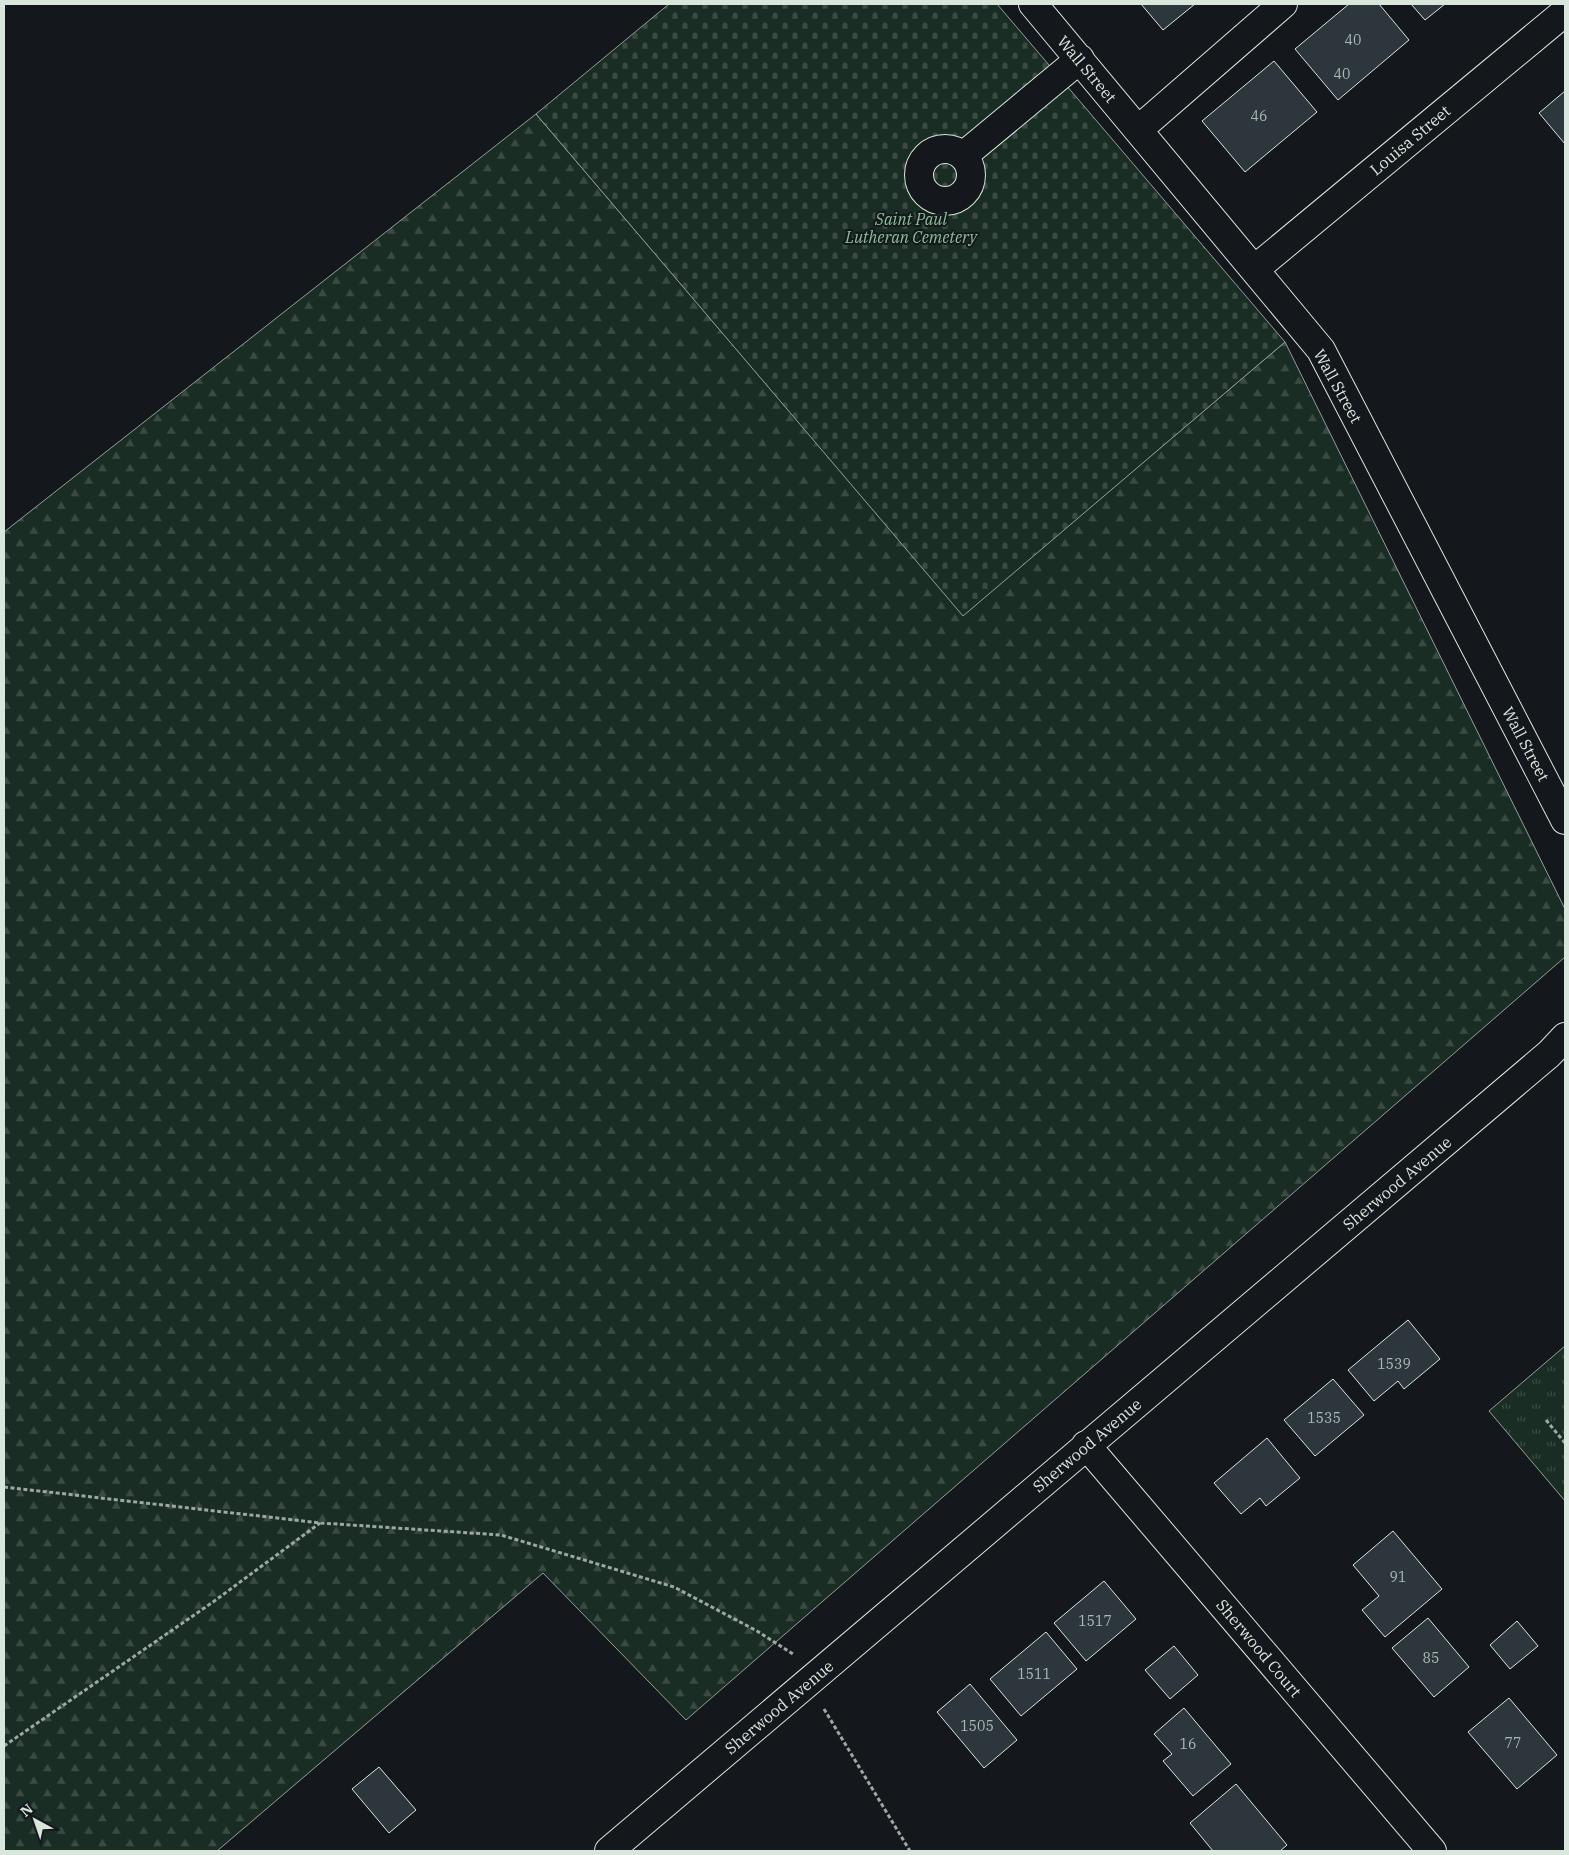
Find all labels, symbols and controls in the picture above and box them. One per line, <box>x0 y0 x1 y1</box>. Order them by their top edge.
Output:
street label: Wall Street <box>1053 31 1121 107</box>
house number: 40 <box>1345 31 1361 49</box>
house number: 40 <box>1334 65 1350 83</box>
street label: Louisa Street <box>1366 100 1454 179</box>
house number: 46 <box>1251 107 1267 125</box>
park label: Saint Paul Lutheran Cemetery <box>844 209 978 247</box>
street label: Wall Street <box>1309 345 1367 427</box>
street label: Wall Street <box>1498 703 1554 785</box>
street label: Sherwood Avenue <box>1339 1132 1455 1234</box>
house number: 1539 <box>1377 1355 1411 1373</box>
street label: Sherwood Avenue <box>1029 1394 1145 1496</box>
house number: 1535 <box>1307 1409 1341 1427</box>
house number: 91 <box>1390 1568 1406 1586</box>
street label: Sherwood Court <box>1212 1595 1306 1701</box>
house number: 1517 <box>1078 1612 1112 1630</box>
house number: 85 <box>1423 1649 1439 1667</box>
street label: Sherwood Avenue <box>721 1656 837 1758</box>
house number: 1511 <box>1017 1665 1051 1683</box>
house number: 1505 <box>960 1717 994 1735</box>
house number: 77 <box>1505 1734 1521 1752</box>
house number: 16 <box>1180 1735 1196 1753</box>
north arrow <box>10 1795 60 1845</box>
text: N <box>17 1800 37 1820</box>

